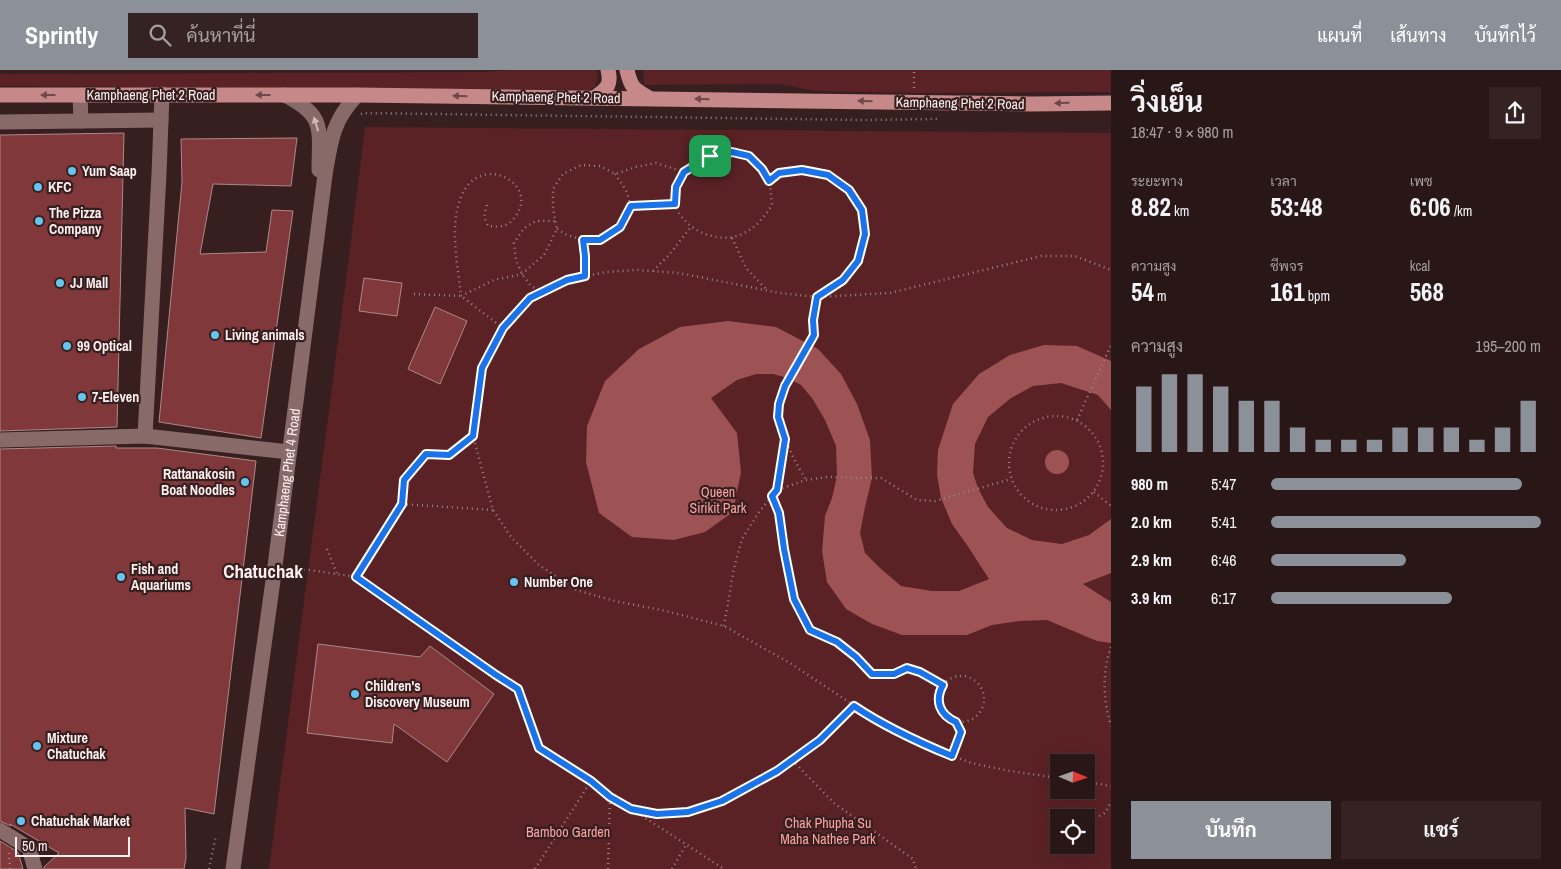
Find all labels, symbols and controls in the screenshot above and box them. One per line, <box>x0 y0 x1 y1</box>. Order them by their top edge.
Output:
search box <box>128 13 478 58</box>
text: Sprintly <box>25 19 98 51</box>
icon: search <box>146 21 174 49</box>
text: ค้นหาที่นี่ <box>186 22 256 48</box>
text: แผนที่ <box>1317 23 1362 48</box>
text: เส้นทาง <box>1390 23 1446 48</box>
text: บันทึกไว้ <box>1474 23 1536 48</box>
text: วิ่งเย็น <box>1131 83 1203 121</box>
street label: Kamphaeng Phet 2 Road <box>87 86 215 104</box>
street label: Kamphaeng Phet 2 Road <box>491 87 621 107</box>
button: share <box>1489 87 1541 139</box>
one-way arrow <box>39 91 55 99</box>
one-way arrow <box>254 91 270 99</box>
one-way arrow <box>452 92 468 100</box>
street label: Kamphaeng Phet 2 Road <box>895 93 1025 113</box>
one-way arrow <box>694 95 710 103</box>
one-way arrow <box>857 97 873 105</box>
one-way arrow <box>1054 99 1070 107</box>
one-way arrow <box>312 116 320 131</box>
text: 18:47 · 9 × 980 m <box>1131 121 1234 143</box>
pin <box>689 135 731 177</box>
icon: arrive <box>696 142 724 170</box>
place label: Yum Saap <box>82 162 137 180</box>
marker: Yum Saap <box>66 165 78 177</box>
text: ระยะทาง <box>1131 172 1183 190</box>
text: เวลา <box>1270 172 1297 190</box>
text: เพซ <box>1410 172 1433 190</box>
place label: KFC <box>48 178 72 196</box>
marker: KFC <box>32 181 44 193</box>
text: 8.82 <box>1131 190 1171 224</box>
text: 53:48 <box>1270 190 1323 224</box>
text: 6:06 <box>1410 190 1451 224</box>
text: km <box>1171 202 1189 220</box>
text: /km <box>1451 202 1472 220</box>
place label: The Pizza Company <box>49 204 102 238</box>
marker: The Pizza Company <box>33 215 45 227</box>
text: ความสูง <box>1131 257 1176 275</box>
text: ชีพจร <box>1270 257 1303 275</box>
text: kcal <box>1410 257 1430 275</box>
place label: JJ Mall <box>70 274 108 292</box>
text: 54 <box>1131 275 1154 309</box>
text: 161 <box>1270 275 1305 309</box>
text: 568 <box>1410 275 1444 309</box>
marker: JJ Mall <box>54 277 66 289</box>
text: m <box>1154 287 1167 305</box>
text: bpm <box>1305 287 1330 305</box>
place label: Living animals <box>225 326 305 344</box>
marker: Living animals <box>209 329 221 341</box>
text: ความสูง <box>1131 335 1183 357</box>
text: 195–200 m <box>1475 335 1541 357</box>
place label: 99 Optical <box>77 337 132 355</box>
marker: 99 Optical <box>61 340 73 352</box>
place label: 7-Eleven <box>92 388 139 406</box>
marker: 7-Eleven <box>76 391 88 403</box>
street label: Kamphaeng Phet 4 Road <box>270 407 304 538</box>
place label: Rattanakosin Boat Noodles <box>161 465 235 499</box>
text: 980 m <box>1131 473 1168 495</box>
text: 5:47 <box>1211 473 1237 495</box>
marker: Rattanakosin Boat Noodles <box>239 476 251 488</box>
park label: Queen Sirikit Park <box>690 483 747 517</box>
text: 2.0 km <box>1131 511 1172 533</box>
text: 5:41 <box>1211 511 1237 533</box>
text: 2.9 km <box>1131 549 1172 571</box>
text: 6:46 <box>1211 549 1237 571</box>
district label: Chatuchak <box>223 558 303 584</box>
place label: Fish and Aquariums <box>131 560 191 594</box>
marker: Fish and Aquariums <box>115 571 127 583</box>
place label: Number One <box>524 573 593 591</box>
marker: Number One <box>508 576 520 588</box>
text: 3.9 km <box>1131 587 1172 609</box>
text: 6:17 <box>1211 587 1237 609</box>
place label: Children's Discovery Museum <box>365 677 470 711</box>
marker: Children's Discovery Museum <box>349 688 361 700</box>
place label: Mixture Chatuchak <box>47 729 106 763</box>
marker: Mixture Chatuchak <box>31 740 43 752</box>
north arrow <box>1050 754 1095 799</box>
map controls <box>1050 754 1095 854</box>
button: บันทึก <box>1131 801 1331 859</box>
button: แชร์ <box>1341 801 1541 859</box>
button: locate <box>1050 809 1095 854</box>
place label: Chatuchak Market <box>31 812 130 830</box>
park label: Chak Phupha Su Maha Nathee Park <box>780 814 876 848</box>
marker: Chatuchak Market <box>15 815 27 827</box>
park label: Bamboo Garden <box>526 823 610 841</box>
scale bar <box>15 834 130 857</box>
text: 50 m <box>22 837 48 855</box>

